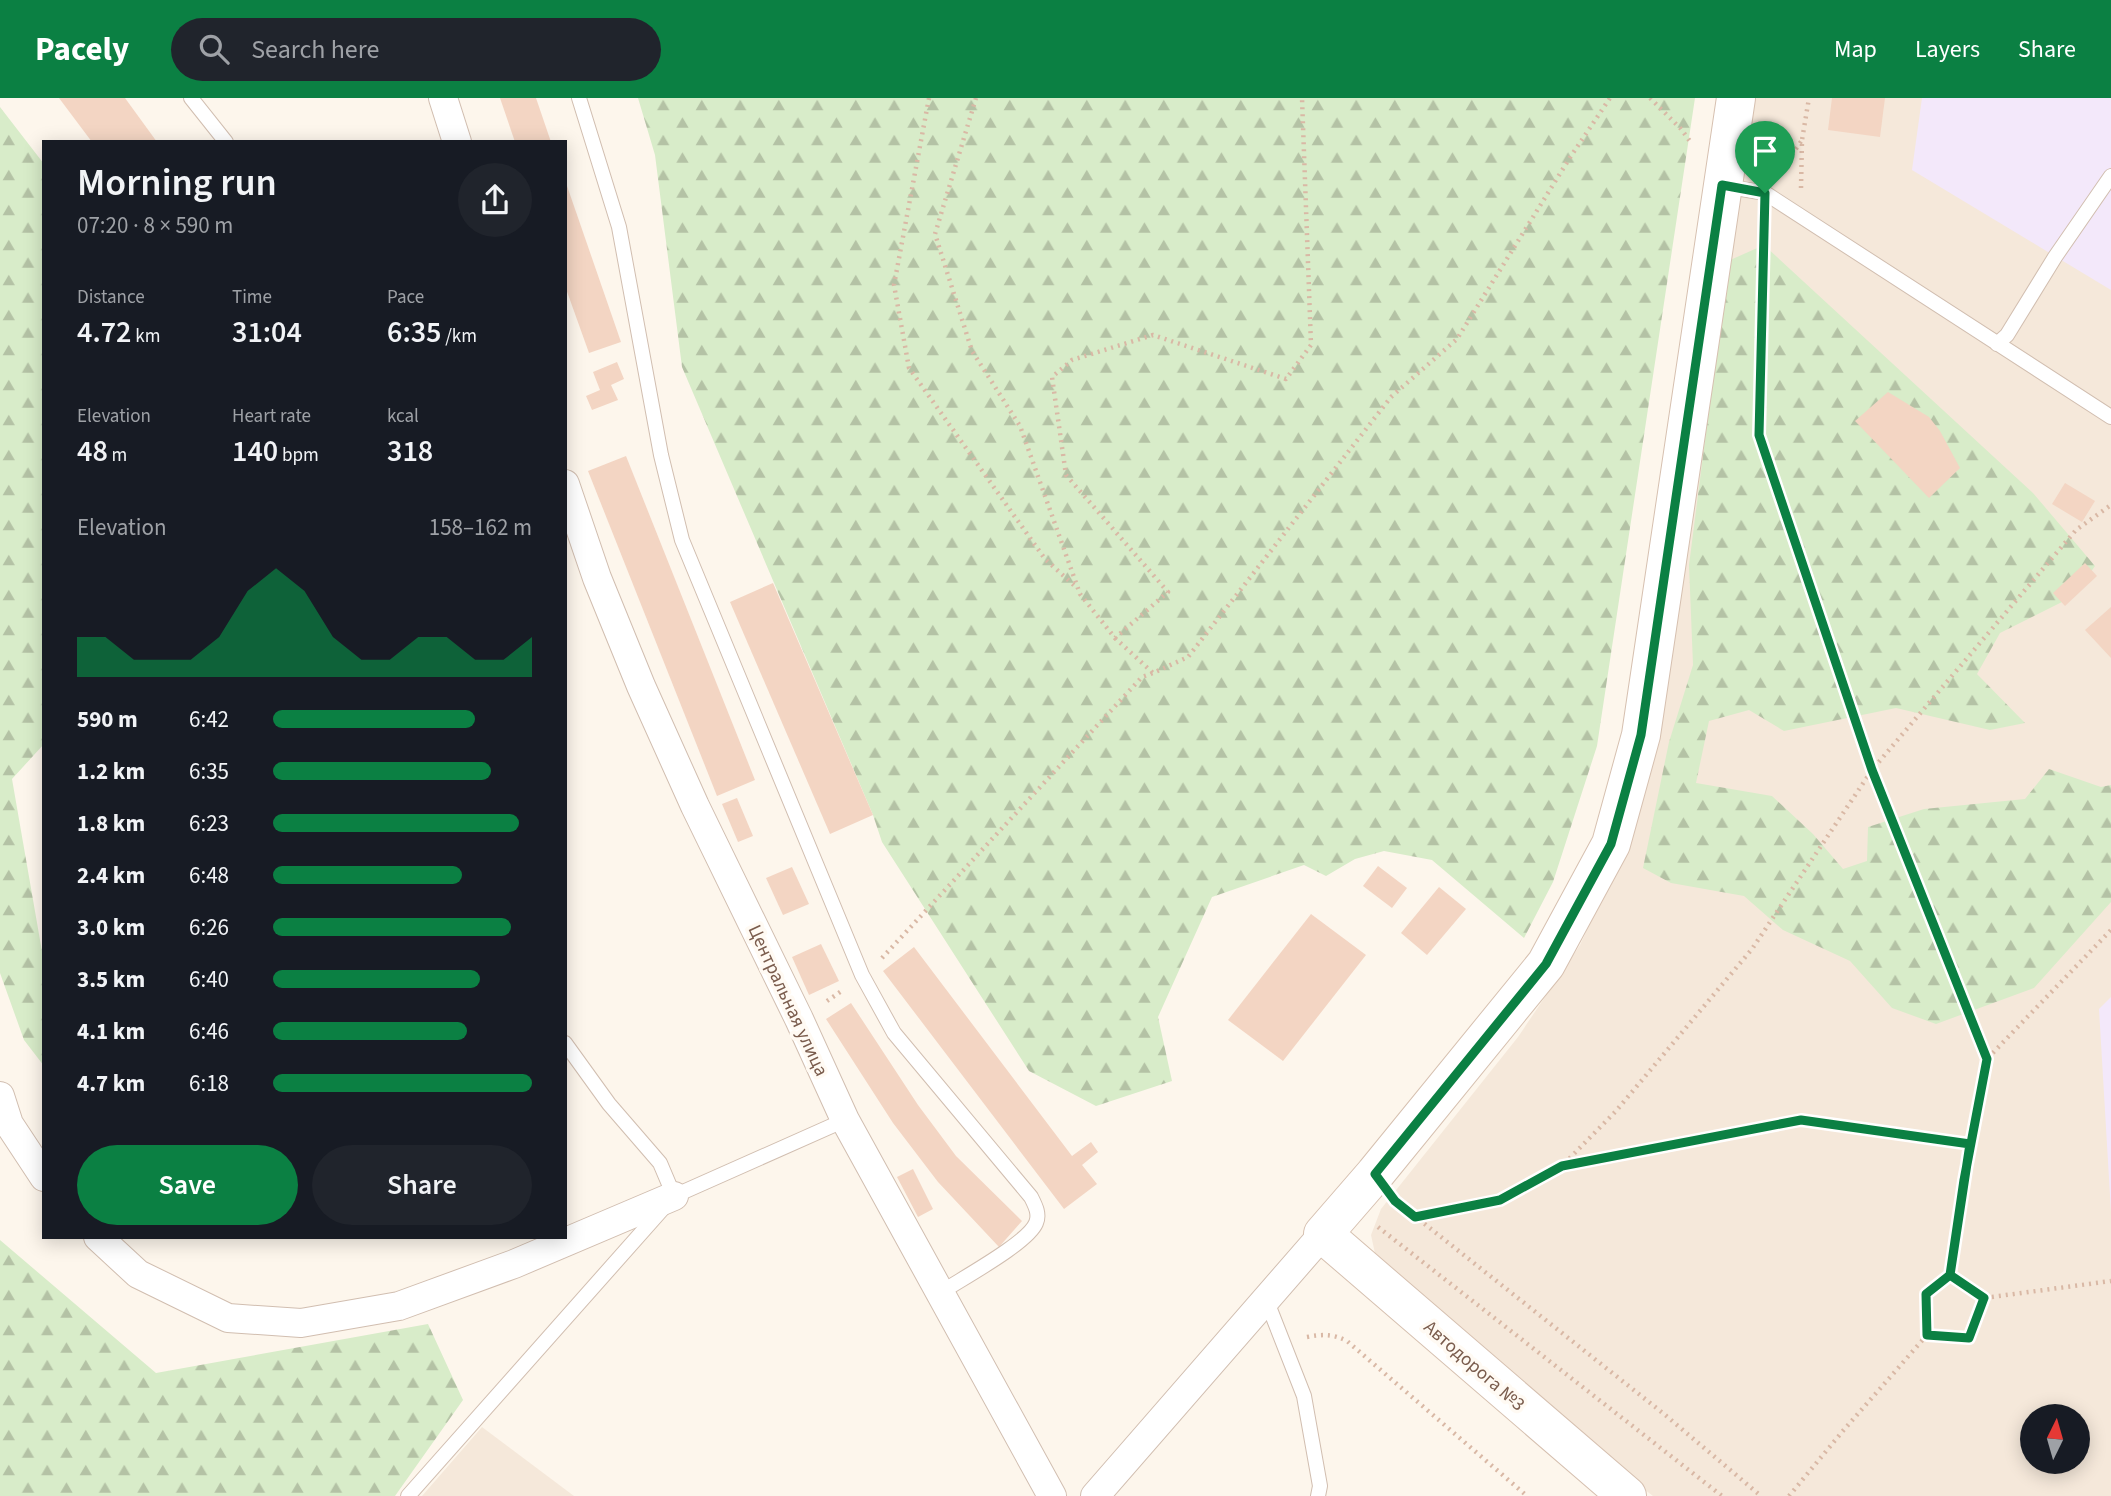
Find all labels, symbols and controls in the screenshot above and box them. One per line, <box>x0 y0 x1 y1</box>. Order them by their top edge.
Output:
search box <box>171 18 661 81</box>
text: Pacely <box>35 26 129 73</box>
icon: search <box>195 30 233 68</box>
text: Search here <box>251 31 379 68</box>
text: Map <box>1834 32 1877 67</box>
text: Layers <box>1915 32 1980 67</box>
text: Share <box>2018 32 2076 67</box>
pin <box>1735 121 1795 193</box>
icon: arrive <box>1746 132 1784 170</box>
text: Morning run <box>77 156 277 210</box>
button: share <box>458 163 532 237</box>
text: 07:20 · 8 × 590 m <box>77 209 233 242</box>
text: Distance <box>77 284 145 311</box>
text: Time <box>232 284 272 311</box>
text: Pace <box>387 284 424 311</box>
text: 4.72 <box>77 311 131 354</box>
text: 31:04 <box>232 311 302 354</box>
text: 6:35 <box>387 311 441 354</box>
text: km <box>131 323 160 350</box>
text: /km <box>441 323 477 350</box>
text: Elevation <box>77 403 151 430</box>
text: Heart rate <box>232 403 311 430</box>
text: kcal <box>387 403 419 430</box>
text: 48 <box>77 430 108 473</box>
text: 140 <box>232 430 278 473</box>
text: 318 <box>387 430 433 473</box>
text: m <box>108 442 127 469</box>
text: bpm <box>278 442 319 469</box>
text: Elevation <box>77 511 167 544</box>
text: 158–162 m <box>429 511 532 544</box>
text: 590 m <box>77 703 138 736</box>
text: 6:42 <box>189 703 229 736</box>
text: 1.2 km <box>77 755 145 788</box>
text: 6:35 <box>189 755 229 788</box>
text: 1.8 km <box>77 807 145 840</box>
text: 6:23 <box>189 807 229 840</box>
text: 2.4 km <box>77 859 145 892</box>
text: 6:48 <box>189 859 229 892</box>
text: 3.0 km <box>77 911 145 944</box>
text: 6:26 <box>189 911 229 944</box>
street label: Центральная улица <box>741 921 835 1081</box>
text: 3.5 km <box>77 963 145 996</box>
text: 6:40 <box>189 963 229 996</box>
text: 4.1 km <box>77 1015 145 1048</box>
text: 6:46 <box>189 1015 229 1048</box>
text: 4.7 km <box>77 1067 145 1100</box>
text: 6:18 <box>189 1067 229 1100</box>
button: Save <box>77 1145 298 1225</box>
button: Share <box>312 1145 532 1225</box>
street label: Автодорога №3 <box>1417 1314 1531 1418</box>
north arrow <box>2020 1404 2090 1474</box>
map controls <box>2020 1404 2090 1474</box>

